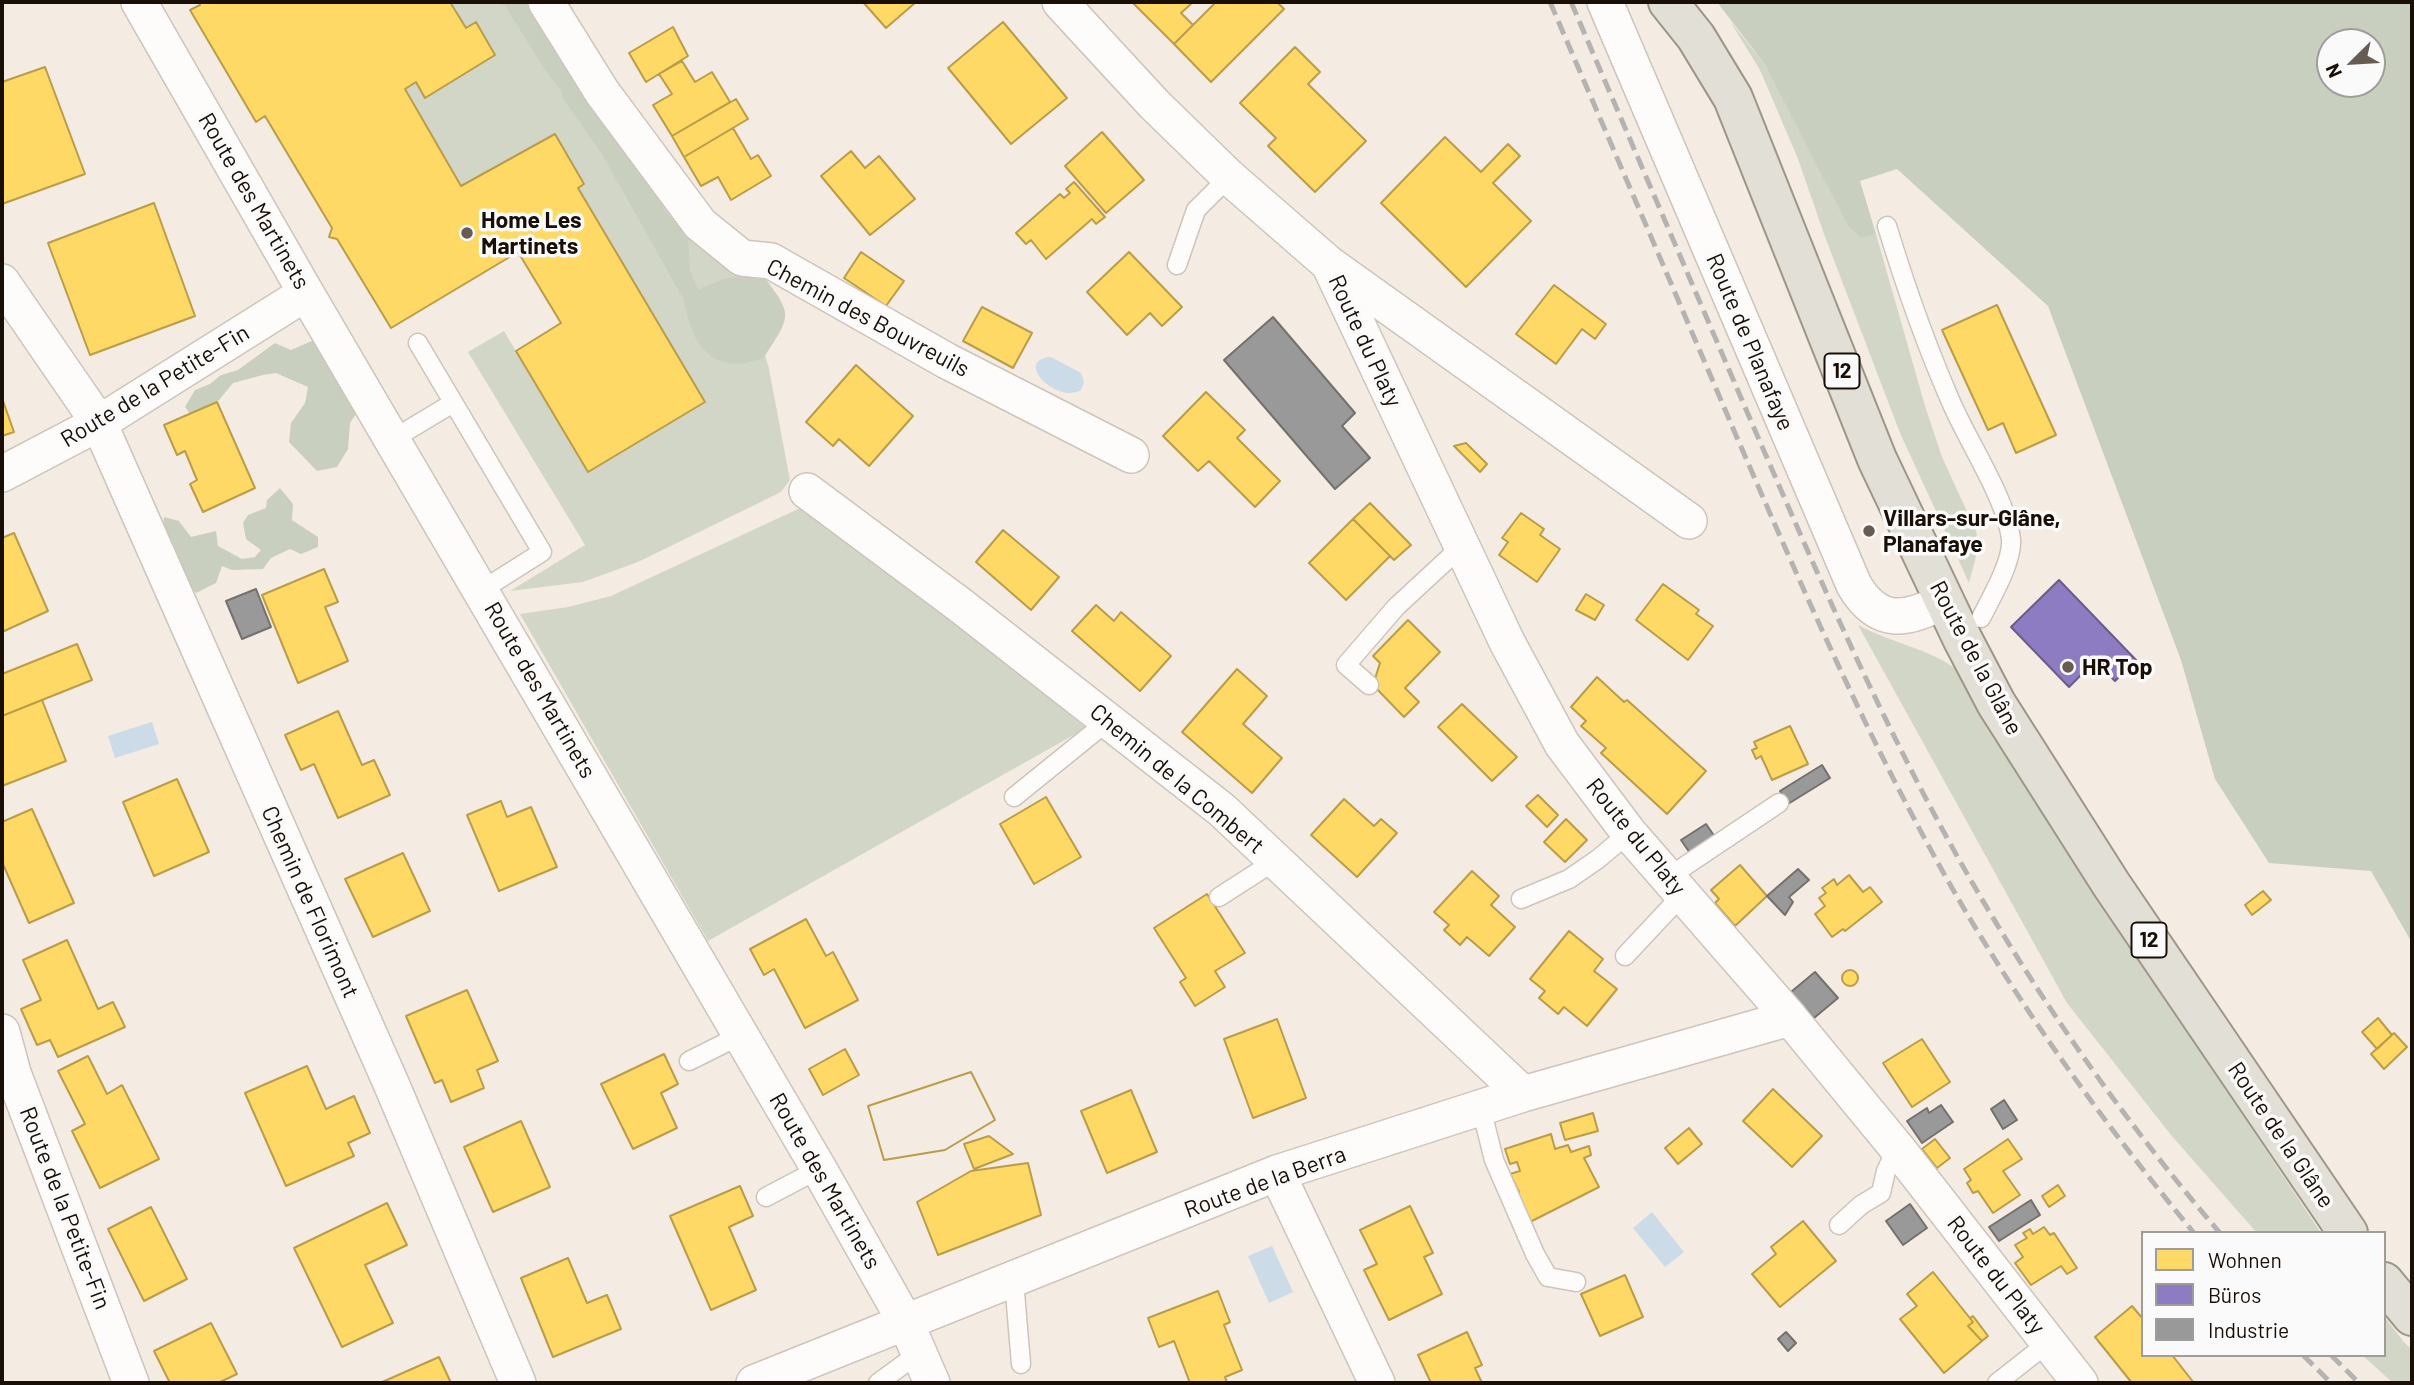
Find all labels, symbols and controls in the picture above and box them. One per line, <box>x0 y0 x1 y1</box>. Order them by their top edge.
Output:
north arrow <box>2316 28 2386 98</box>
text: N <box>2320 60 2346 81</box>
street label: Route des Martinets <box>192 108 316 294</box>
place label: Home Les Martinets <box>481 206 582 260</box>
marker: Home Les Martinets <box>459 225 475 241</box>
street label: Route de Planafaye <box>1700 249 1800 435</box>
street label: Chemin des Bouvreuils <box>762 253 974 383</box>
street label: Route du Platy <box>1322 270 1408 412</box>
street label: Route de la Petite-Fin <box>56 319 254 453</box>
road number: 12 <box>1825 354 1860 388</box>
place label: Villars-sur-Glâne, Planafaye <box>1883 504 2061 558</box>
marker: Villars-sur-Glâne, Planafaye <box>1861 523 1877 539</box>
street label: Route de la Glâne <box>1924 576 2028 740</box>
street label: Route des Martinets <box>478 597 602 783</box>
place label: HR Top <box>2082 653 2153 681</box>
marker: HR Top <box>2060 659 2076 675</box>
street label: Chemin de la Combert <box>1084 698 1270 860</box>
street label: Route du Platy <box>1580 773 1692 901</box>
street label: Chemin de Florimont <box>255 802 365 1002</box>
road number: 12 <box>2132 922 2166 958</box>
street label: Route de la Glâne <box>2222 1057 2340 1213</box>
street label: Route des Martinets <box>763 1088 887 1274</box>
street label: Route de la Petite-Fin <box>14 1103 116 1313</box>
street label: Route de la Berra <box>1180 1140 1350 1224</box>
street label: Route du Platy <box>1941 1210 2051 1340</box>
legend <box>2141 1231 2386 1357</box>
text: Wohnen <box>2208 1247 2282 1272</box>
text: Büros <box>2208 1282 2261 1307</box>
text: Industrie <box>2208 1317 2289 1342</box>

